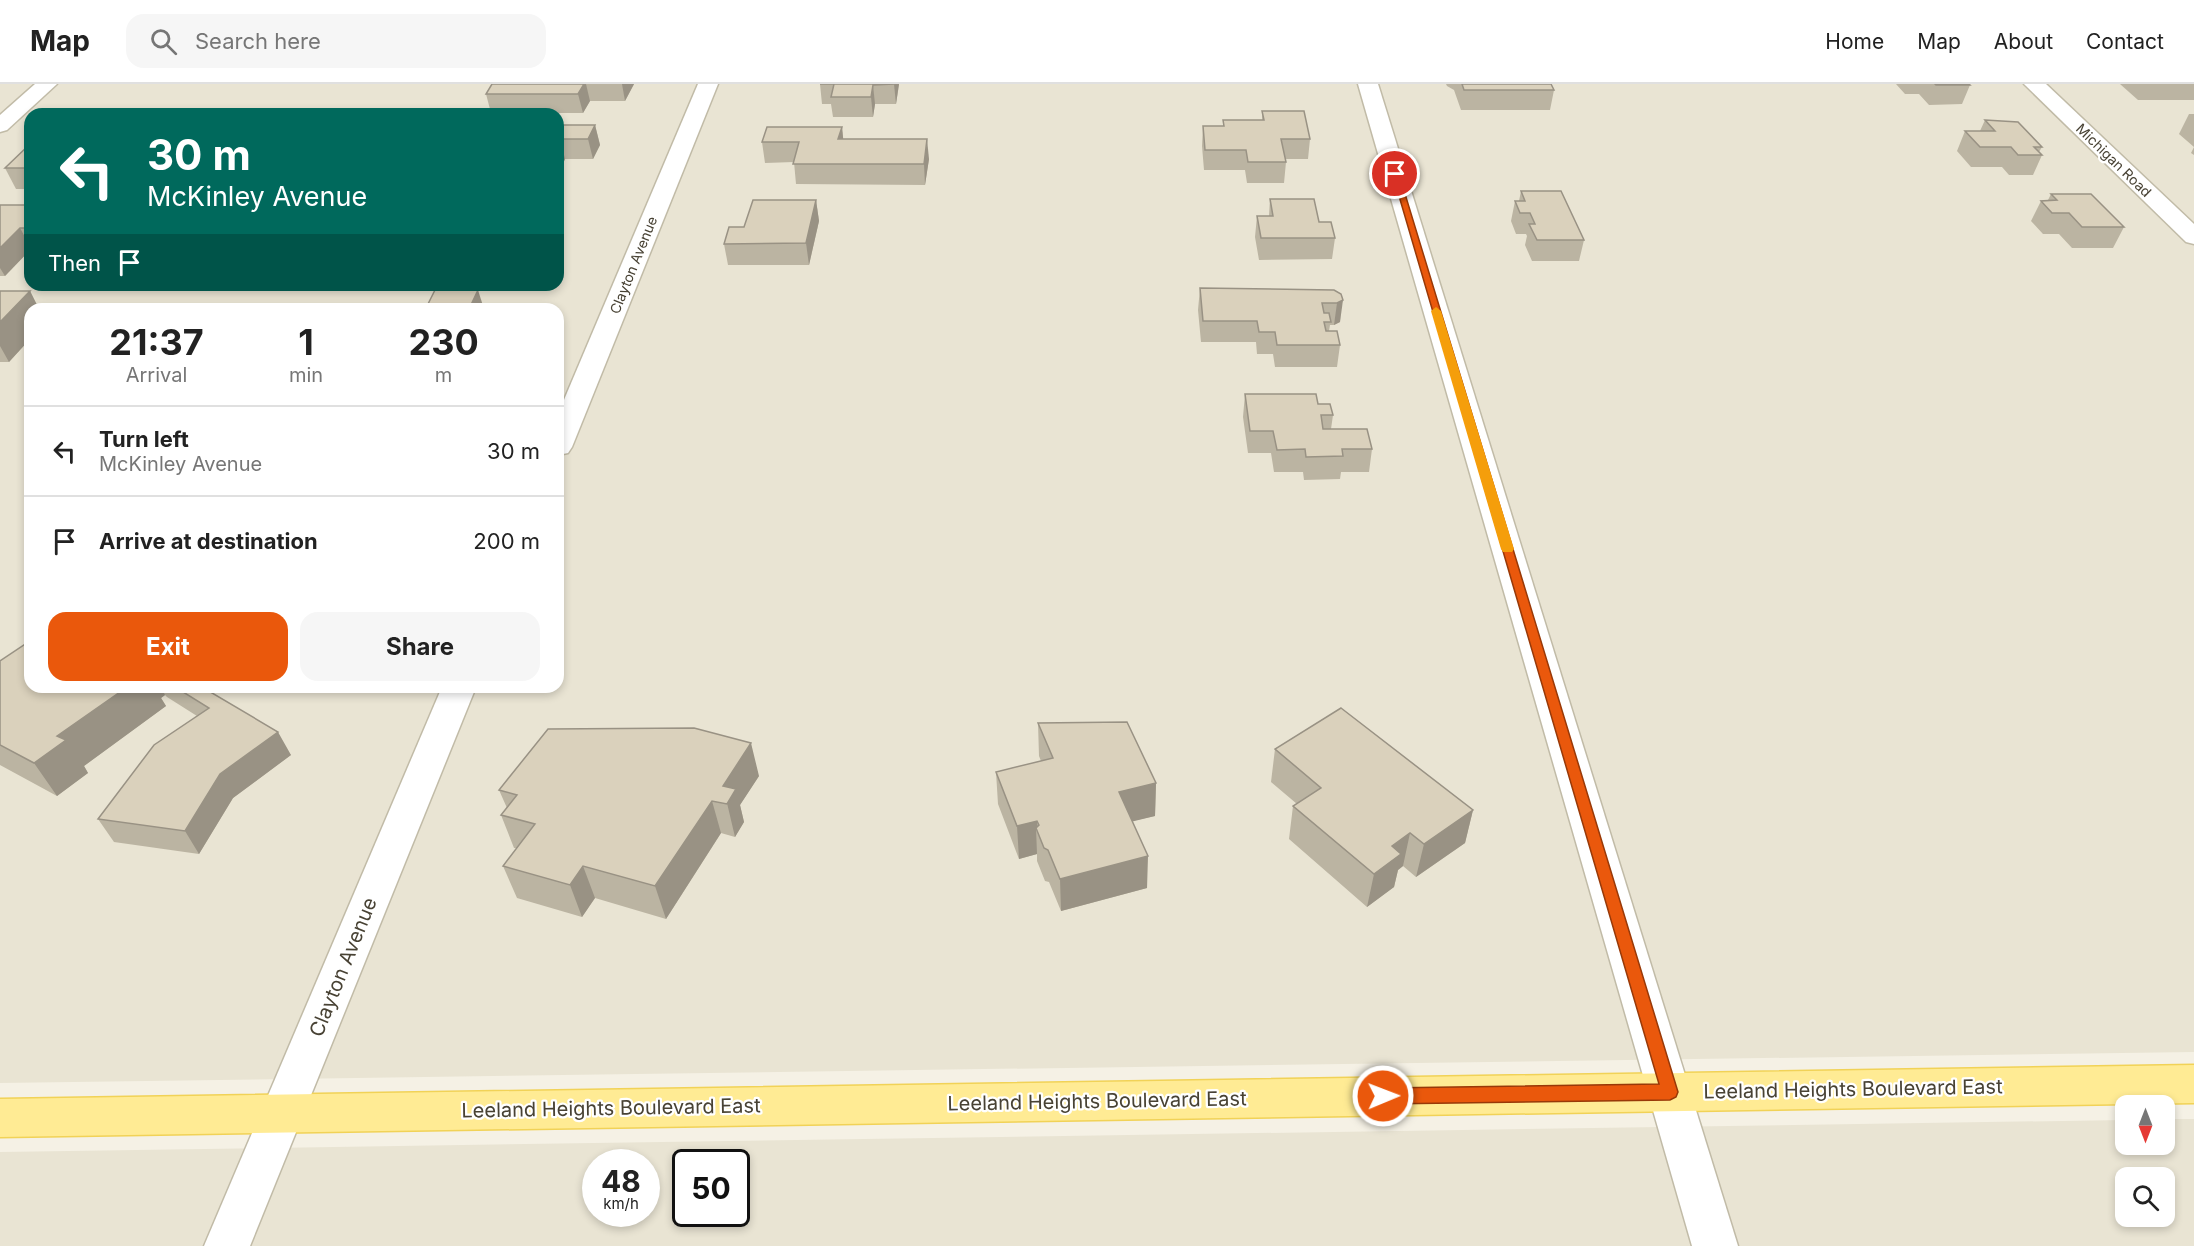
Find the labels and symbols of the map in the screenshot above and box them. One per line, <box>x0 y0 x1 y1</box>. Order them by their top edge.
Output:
street label: Michigan Road <box>2073 120 2155 200</box>
pin <box>1369 148 1420 199</box>
street label: Clayton Avenue <box>606 214 660 316</box>
street label: Clayton Avenue <box>304 894 382 1040</box>
position arrow <box>1351 1064 1415 1128</box>
street label: Leeland Heights Boulevard East <box>1703 1074 2003 1104</box>
street label: Leeland Heights Boulevard East <box>947 1086 1247 1116</box>
street label: Leeland Heights Boulevard East <box>461 1093 761 1123</box>
north arrow <box>2115 1095 2175 1155</box>
speed limit sign: 50 <box>672 1149 750 1227</box>

